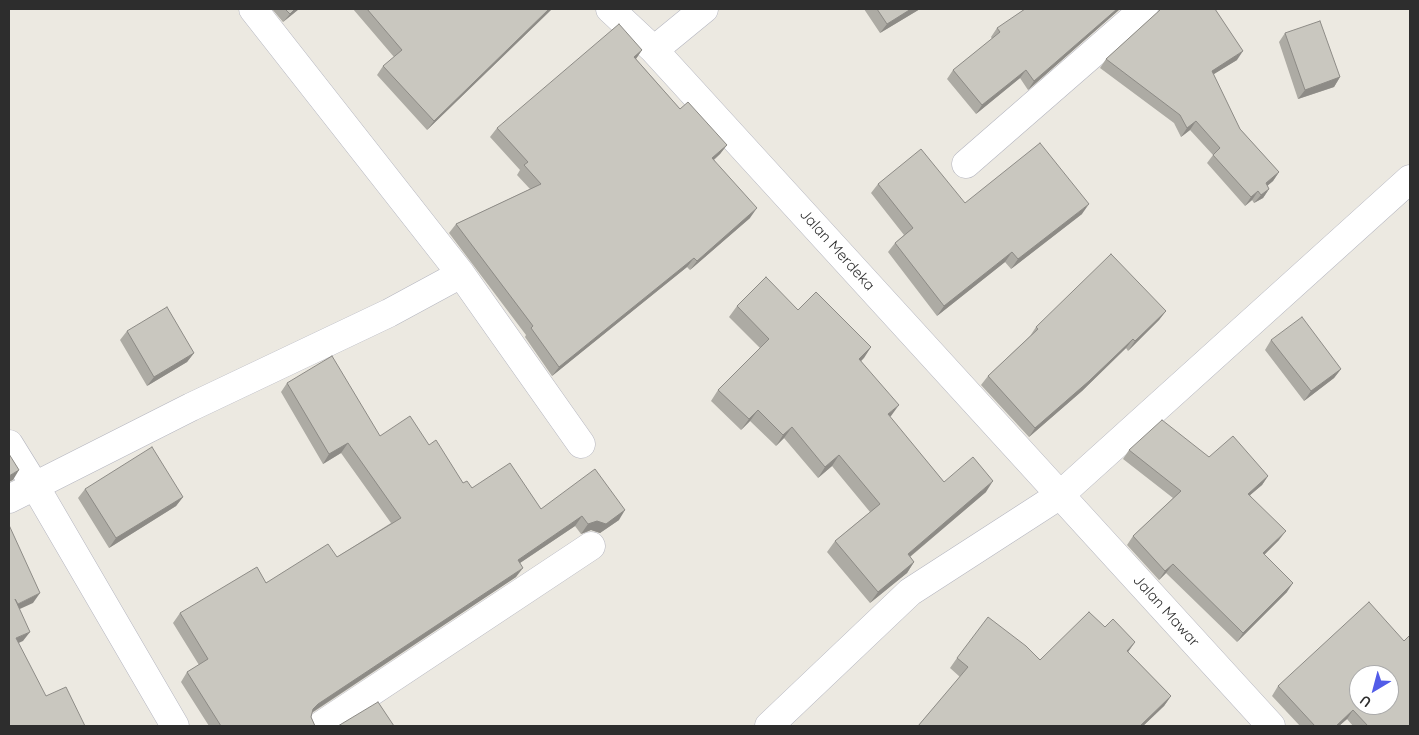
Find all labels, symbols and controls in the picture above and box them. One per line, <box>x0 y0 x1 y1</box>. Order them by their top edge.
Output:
street label: Jalan Merdeka <box>796 205 878 295</box>
street label: Jalan Mawar <box>1129 571 1203 651</box>
north arrow <box>1349 665 1399 715</box>
text: U <box>1356 691 1375 711</box>

